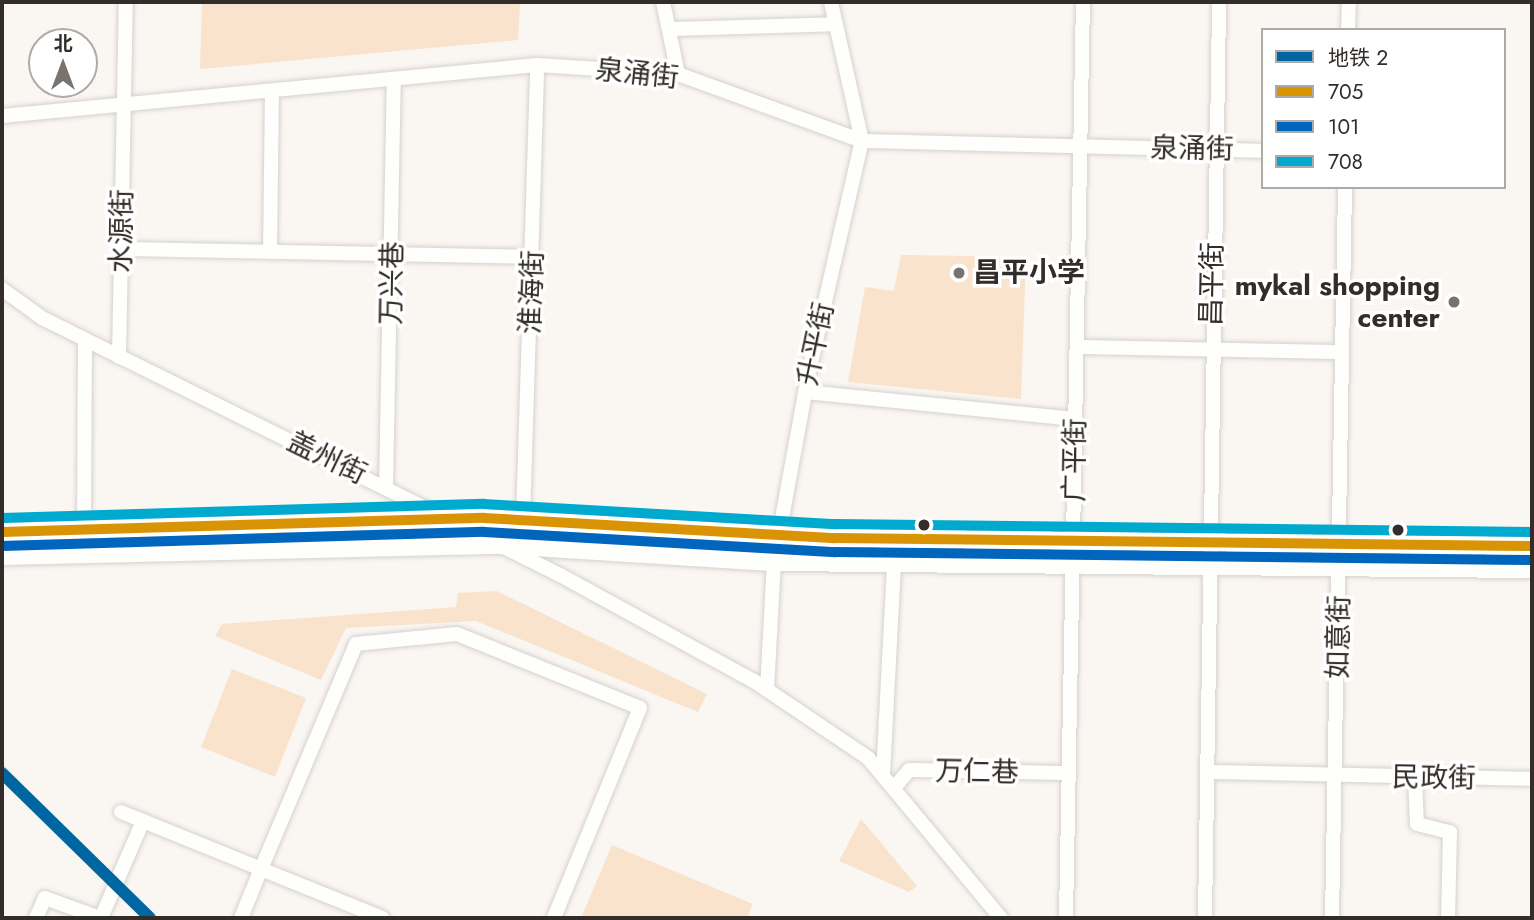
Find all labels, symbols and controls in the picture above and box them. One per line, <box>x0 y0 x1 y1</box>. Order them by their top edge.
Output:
north arrow <box>28 28 98 98</box>
legend <box>1261 28 1506 189</box>
text: 北 <box>53 30 73 57</box>
text: 地铁 2 <box>1328 43 1388 73</box>
street label: 泉涌街 <box>593 53 681 95</box>
text: 705 <box>1328 77 1363 107</box>
text: 101 <box>1328 112 1360 142</box>
street label: 泉涌街 <box>1150 131 1234 167</box>
text: 708 <box>1328 147 1363 177</box>
street label: 水源街 <box>104 189 140 273</box>
street label: 万兴巷 <box>374 241 410 325</box>
street label: 昌平街 <box>1194 242 1230 326</box>
street label: 淮海街 <box>514 249 550 335</box>
place label: 昌平小学 <box>973 256 1085 290</box>
marker: 昌平小学 <box>951 265 967 281</box>
place label: mykal shopping center <box>1235 269 1440 335</box>
marker: mykal shopping center <box>1446 294 1462 310</box>
street label: 升平街 <box>791 299 841 389</box>
street label: 广平街 <box>1057 418 1093 502</box>
street label: 盖州街 <box>282 424 372 492</box>
unlabelled marker <box>917 518 931 532</box>
unlabelled marker <box>1391 523 1405 537</box>
street label: 如意街 <box>1321 595 1357 679</box>
street label: 万仁巷 <box>935 754 1019 790</box>
street label: 民政街 <box>1392 760 1476 796</box>

